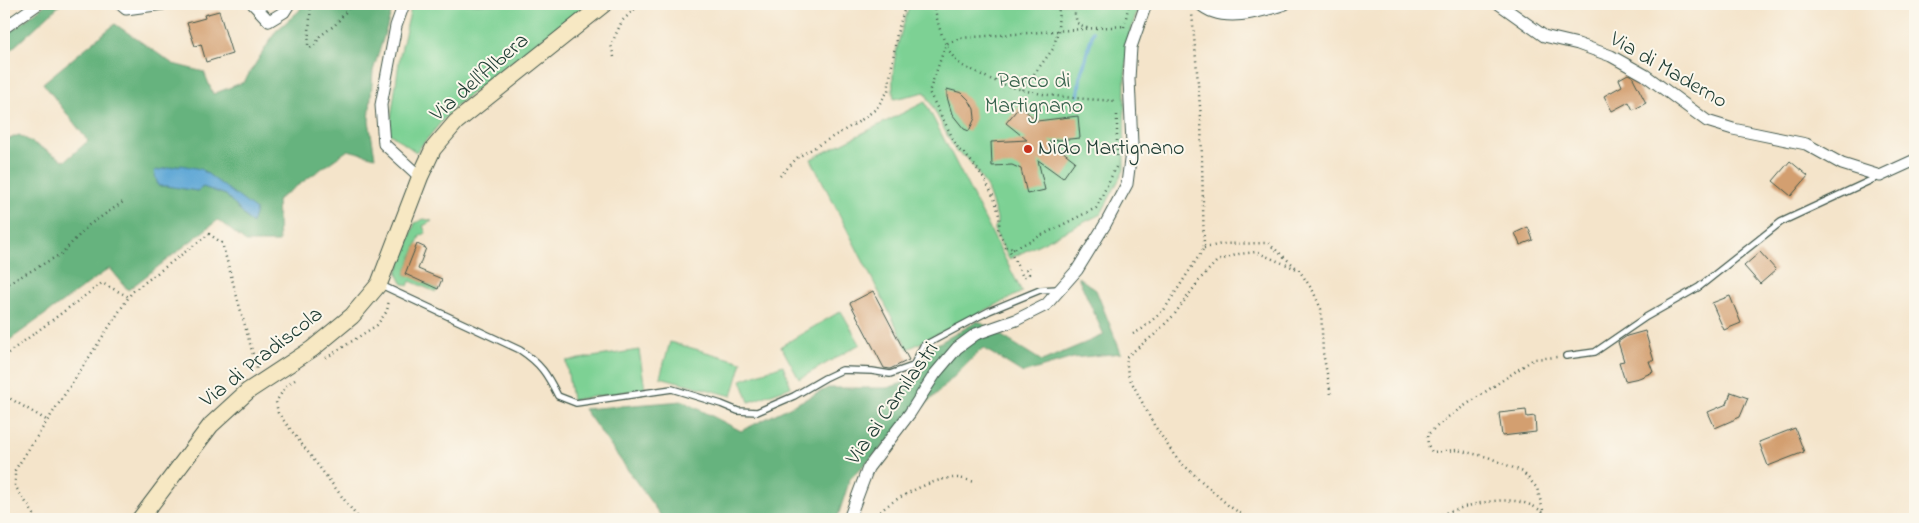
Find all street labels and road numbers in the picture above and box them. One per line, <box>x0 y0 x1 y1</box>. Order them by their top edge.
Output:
street label: Via di Maderno <box>1602 24 1733 118</box>
street label: Via dell'Albera <box>423 26 537 131</box>
street label: Via di Pradiscola <box>193 300 330 417</box>
street label: Via ai Camilastri <box>838 336 947 473</box>

